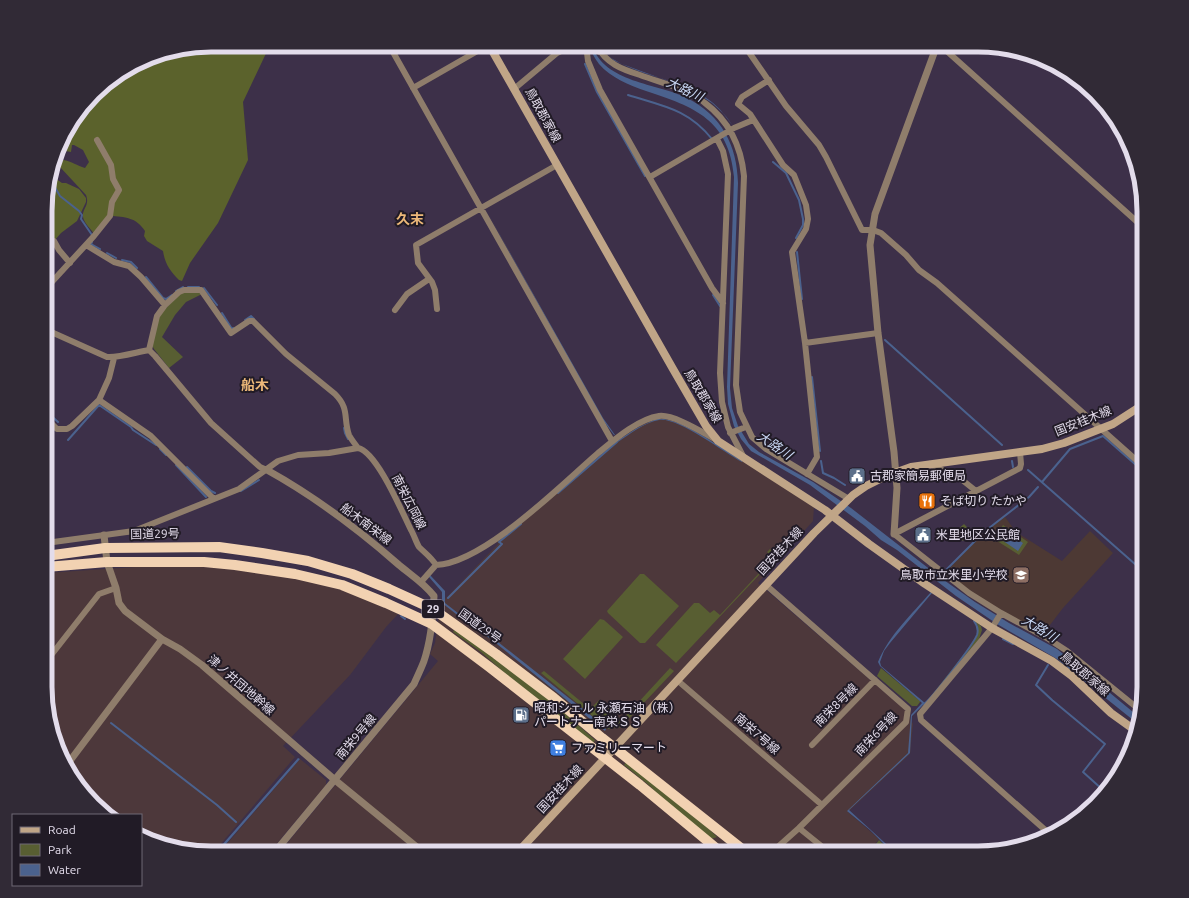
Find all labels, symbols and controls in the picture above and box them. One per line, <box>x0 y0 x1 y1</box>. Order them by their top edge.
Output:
water label: 大路川 <box>664 74 707 104</box>
street label: 鳥取郡家線 <box>523 85 564 144</box>
district label: 久末 <box>396 211 424 227</box>
street label: 鳥取郡家線 <box>682 367 724 425</box>
district label: 船木 <box>241 377 269 393</box>
street label: 国安桂木線 <box>1053 403 1113 438</box>
water label: 大路川 <box>755 428 797 463</box>
public building icon: 古郡家簡易郵便局 <box>847 466 867 486</box>
place label: 古郡家簡易郵便局 <box>870 469 966 482</box>
street label: 南栄広岡線 <box>390 472 429 531</box>
restaurant icon: そば切り たかや <box>917 491 937 511</box>
place label: そば切り たかや <box>940 494 1027 507</box>
street label: 船木南栄線 <box>338 500 394 547</box>
street label: 国安桂木線 <box>754 524 805 577</box>
public building icon: 米里地区公民館 <box>913 525 933 545</box>
street label: 国道29号 <box>130 527 180 540</box>
place label: 米里地区公民館 <box>936 528 1020 541</box>
school or university icon: 鳥取市立米里小学校 <box>1011 565 1031 585</box>
place label: 鳥取市立米里小学校 <box>900 568 1008 581</box>
road number: 29 <box>422 600 444 618</box>
street label: 国道29号 <box>456 606 504 645</box>
water label: 大路川 <box>1020 612 1062 645</box>
street label: 鳥取郡家線 <box>1058 649 1112 698</box>
street label: 津ノ井団地幹線 <box>205 652 277 717</box>
street label: 南栄8号線 <box>812 681 860 729</box>
place label: 昭和シェル 永瀬石油（株） パートナー南栄ＳＳ <box>534 701 681 728</box>
fuel station icon: 昭和シェル 永瀬石油（株） パートナー南栄ＳＳ <box>511 705 531 725</box>
street label: 南栄6号線 <box>852 709 899 758</box>
street label: 南栄7号線 <box>732 711 782 756</box>
street label: 南栄9号線 <box>333 712 378 762</box>
supermarket icon: ファミリーマート <box>548 738 568 758</box>
place label: ファミリーマート <box>571 741 667 754</box>
street label: 国安桂木線 <box>534 762 585 815</box>
legend <box>12 814 142 886</box>
text: Road <box>48 823 76 836</box>
text: Park <box>48 843 72 856</box>
text: Water <box>48 863 81 876</box>

